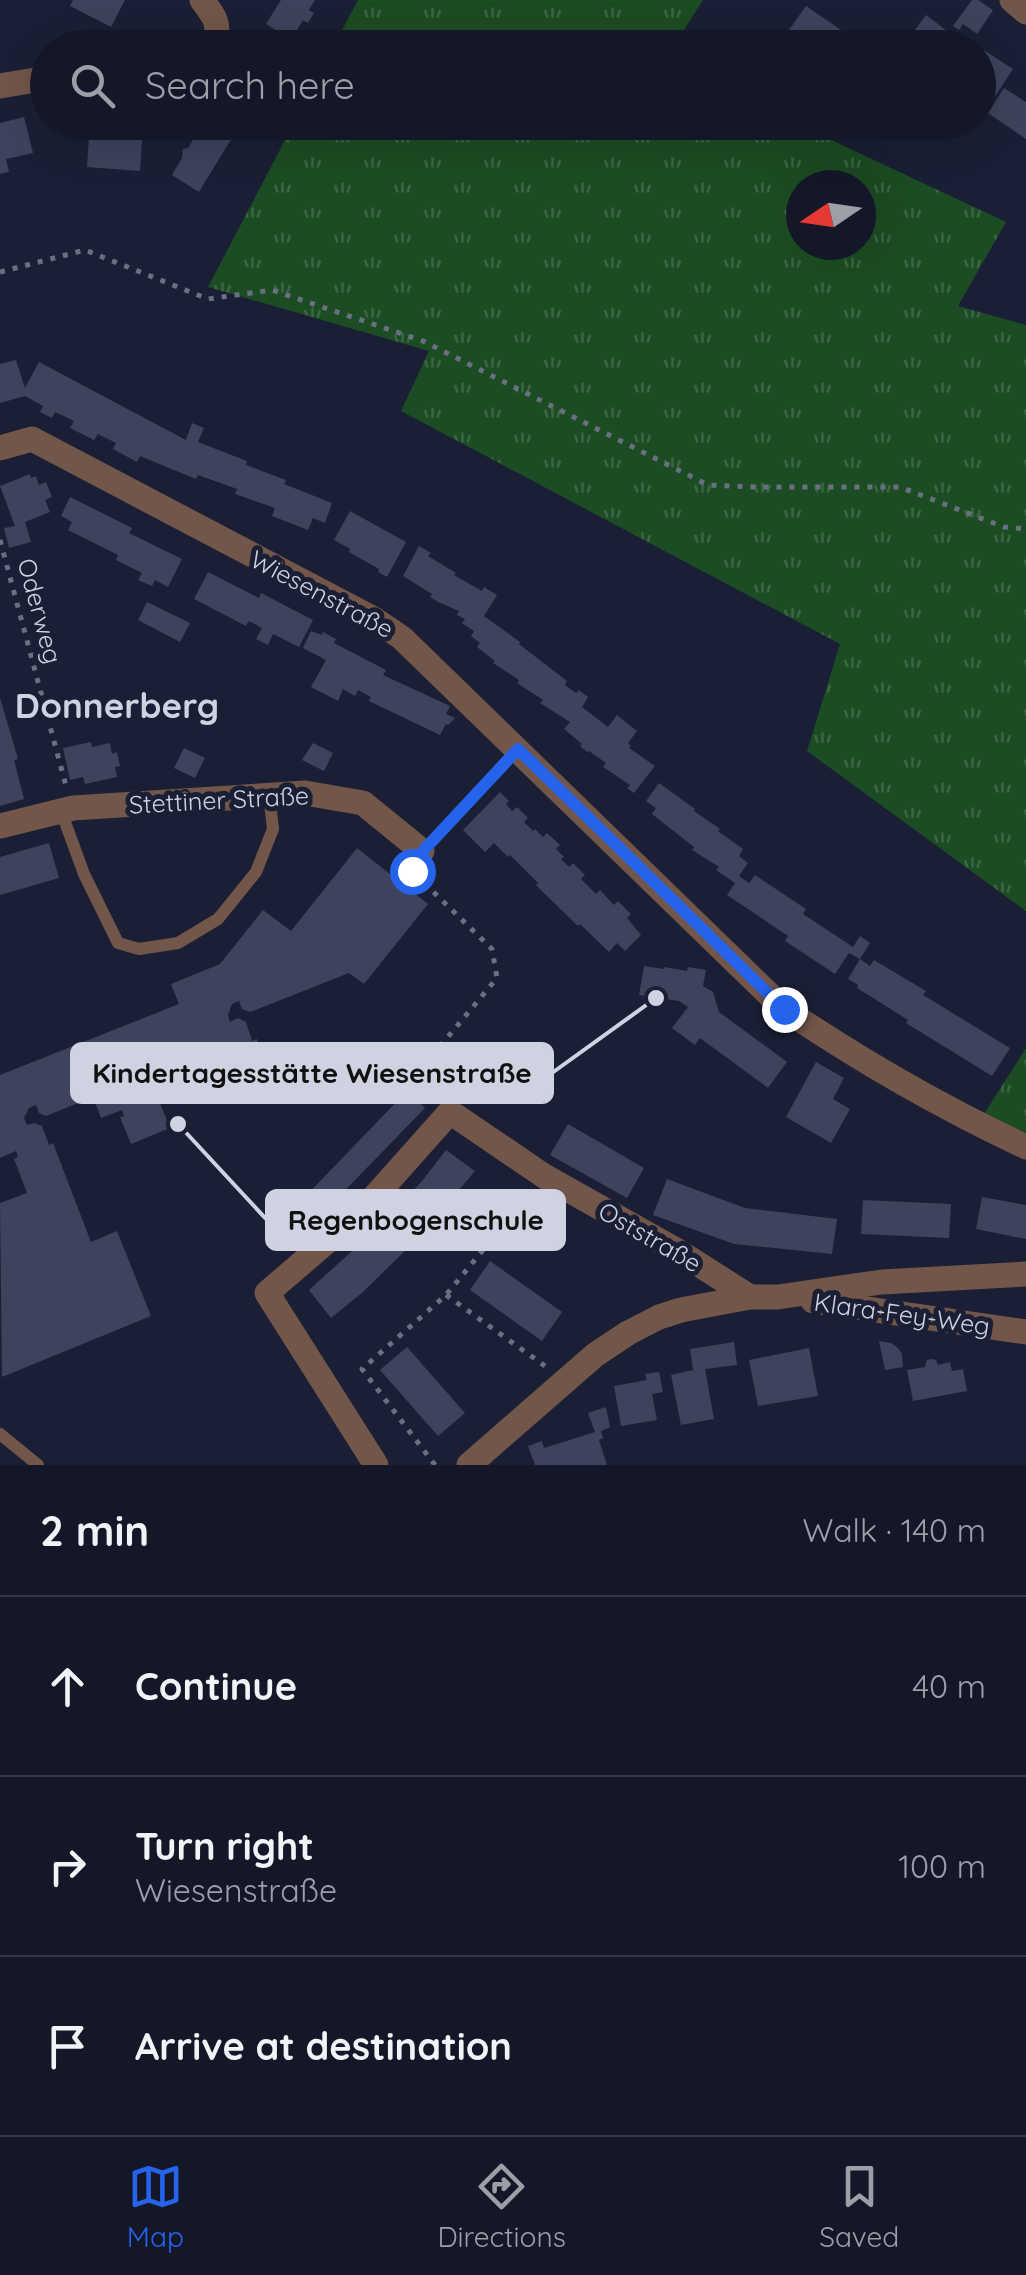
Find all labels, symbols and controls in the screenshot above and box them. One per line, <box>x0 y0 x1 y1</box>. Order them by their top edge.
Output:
search box <box>30 30 996 140</box>
icon: search <box>65 58 120 113</box>
text: Search here <box>145 61 355 109</box>
north arrow <box>786 170 876 260</box>
street label: Wiesenstraße <box>245 543 399 644</box>
street label: Oderweg <box>12 555 69 667</box>
district label: Donnerberg <box>15 683 219 727</box>
street label: Stettiner Straße <box>128 779 310 820</box>
route start <box>390 849 436 895</box>
route end <box>762 987 808 1033</box>
callout: Kindertagesstätte Wiesenstraße <box>72 1044 552 1102</box>
text: Kindertagesstätte Wiesenstraße <box>92 1055 532 1090</box>
callout: Regenbogenschule <box>267 1191 564 1249</box>
street label: Oststraße <box>593 1195 707 1278</box>
text: Regenbogenschule <box>288 1202 544 1237</box>
street label: Klara-Fey-Weg <box>812 1286 992 1341</box>
text: 2 min <box>40 1504 149 1557</box>
text: Walk · 140 m <box>803 1510 986 1550</box>
icon: ahead <box>40 1659 95 1714</box>
text: Continue <box>135 1662 297 1710</box>
text: 40 m <box>912 1666 986 1706</box>
text: Turn right <box>135 1822 314 1870</box>
icon: right <box>40 1839 95 1894</box>
text: 100 m <box>898 1846 986 1886</box>
text: Wiesenstraße <box>135 1870 337 1910</box>
icon: arrive <box>40 2019 95 2074</box>
text: Arrive at destination <box>135 2022 512 2070</box>
tab: Map <box>127 2159 184 2254</box>
tab: Directions <box>437 2159 566 2254</box>
tab: Saved <box>819 2159 899 2254</box>

